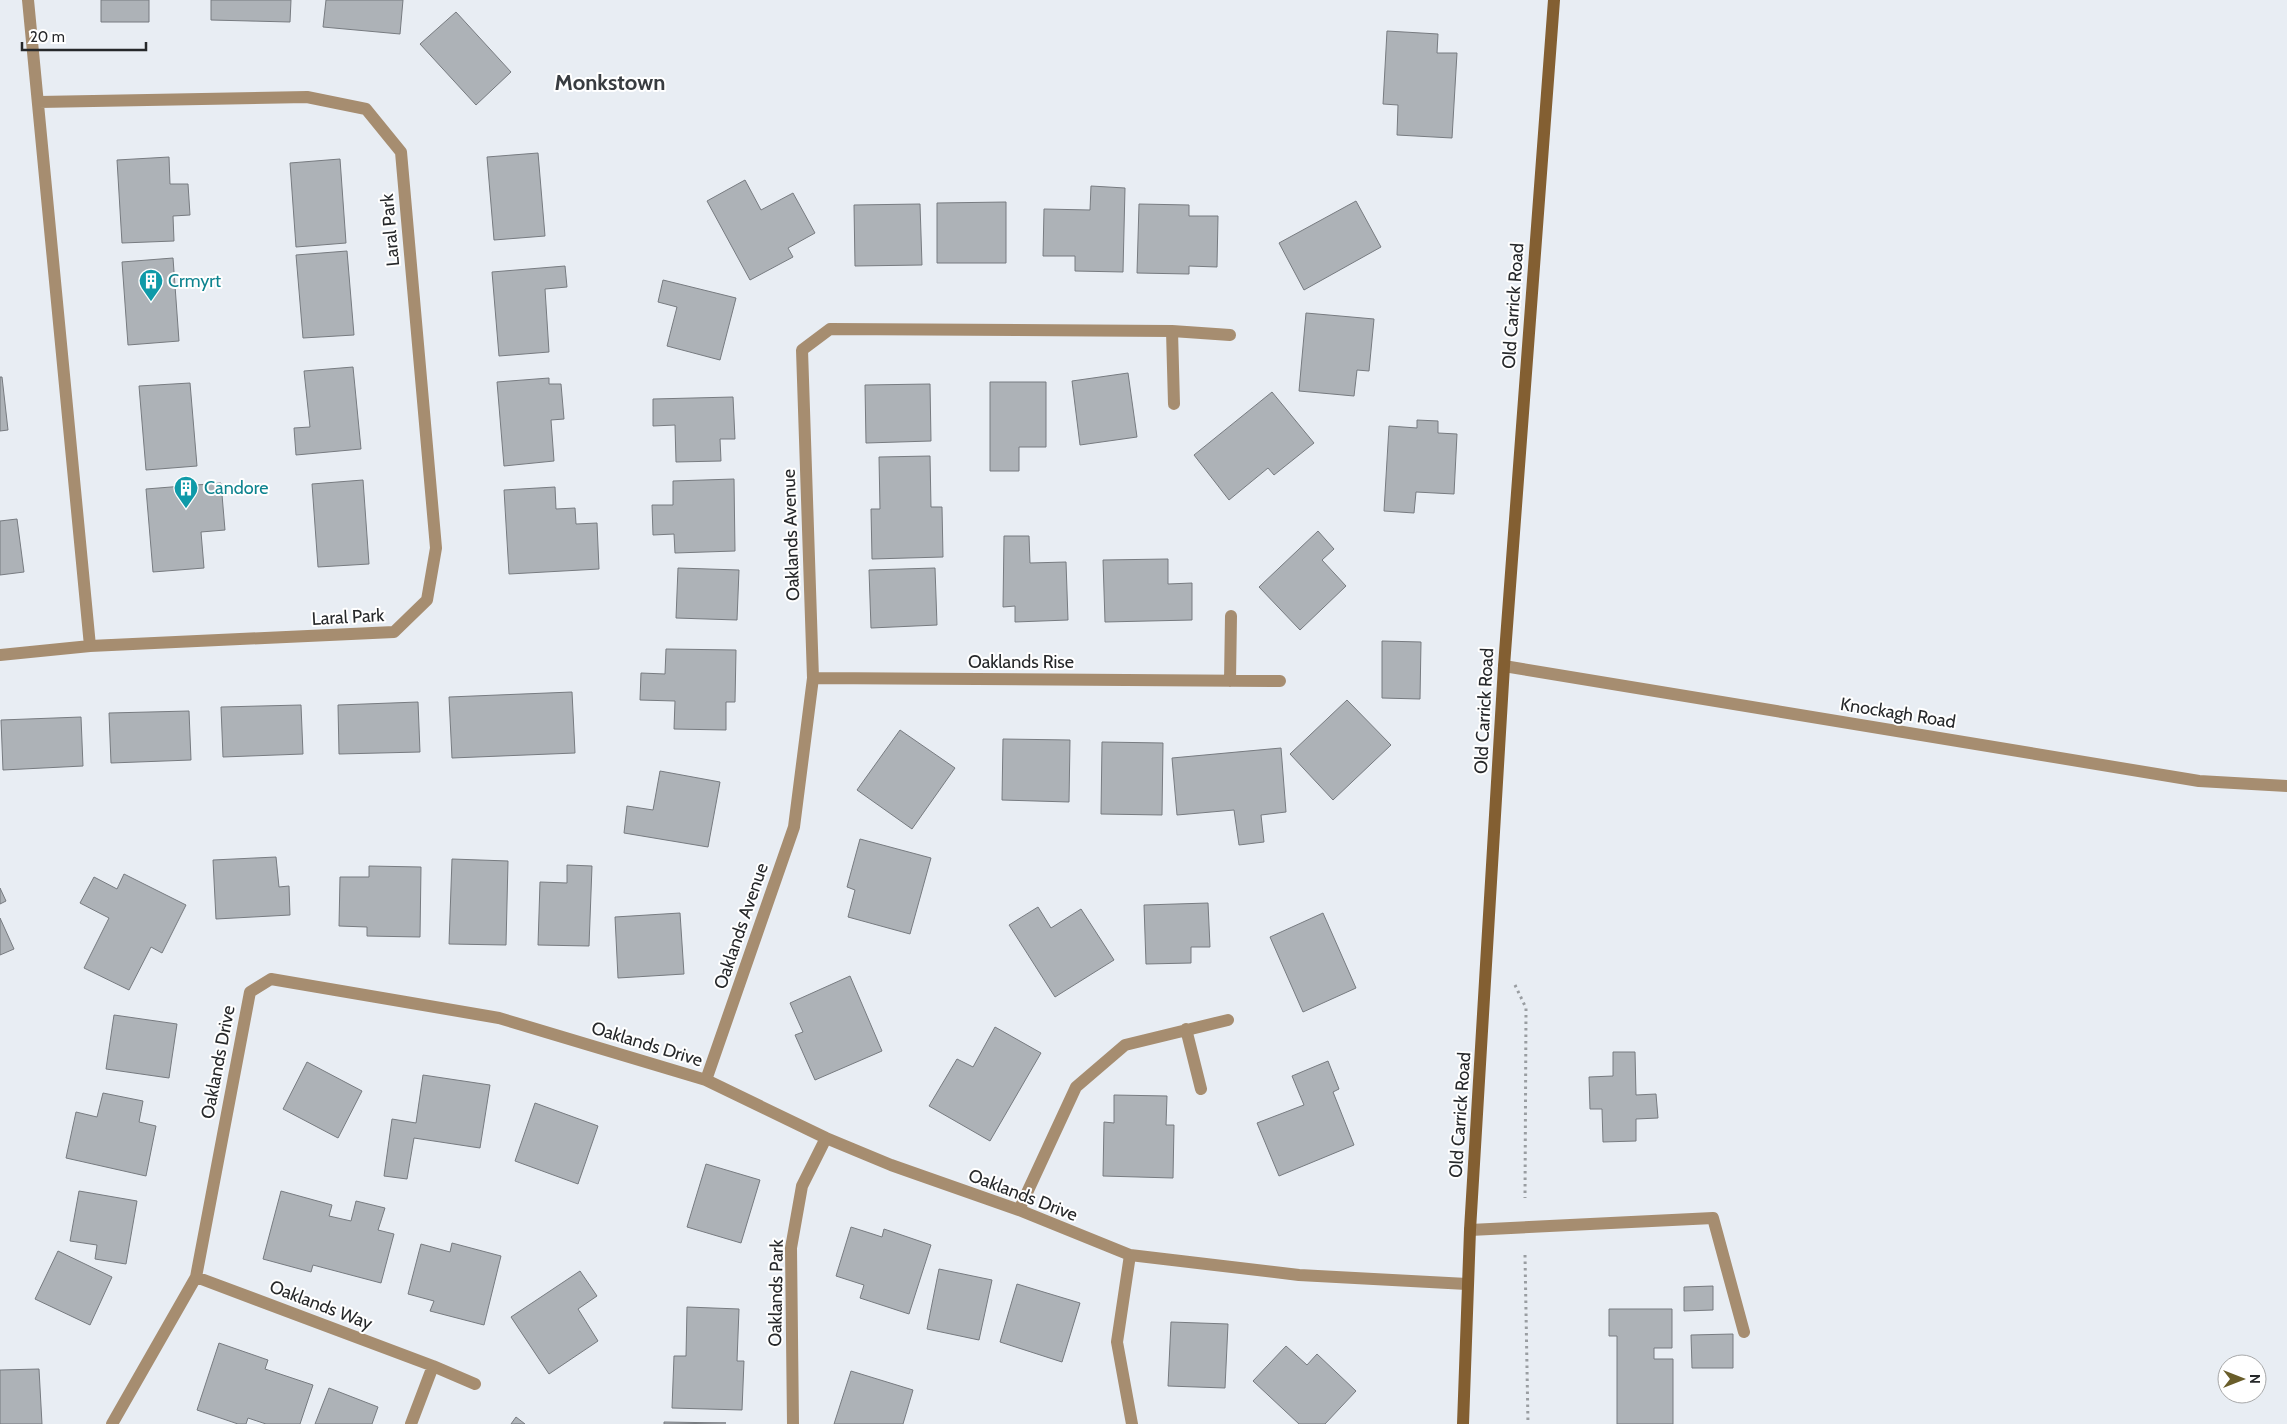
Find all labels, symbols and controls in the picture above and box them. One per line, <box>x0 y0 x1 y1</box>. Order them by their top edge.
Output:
scale bar <box>22 20 146 52</box>
text: 20 m <box>30 28 65 46</box>
district label: Monkstown <box>555 69 665 96</box>
street label: Laral Park <box>376 192 404 267</box>
street label: Old Carrick Road <box>1498 242 1528 370</box>
building icon: Crmyrt <box>138 268 164 302</box>
place label: Crmyrt <box>168 270 221 292</box>
street label: Oaklands Avenue <box>778 469 804 601</box>
building icon: Candore <box>173 475 199 509</box>
place label: Candore <box>204 477 268 499</box>
street label: Laral Park <box>311 604 386 630</box>
street label: Old Carrick Road <box>1470 647 1498 775</box>
street label: Oaklands Rise <box>968 651 1074 673</box>
street label: Knockagh Road <box>1839 693 1957 733</box>
street label: Oaklands Avenue <box>709 860 773 992</box>
street label: Oaklands Drive <box>196 1003 240 1121</box>
street label: Oaklands Drive <box>589 1017 705 1071</box>
street label: Old Carrick Road <box>1445 1051 1475 1179</box>
street label: Oaklands Drive <box>965 1164 1081 1226</box>
street label: Oaklands Park <box>764 1238 788 1347</box>
street label: Oaklands Way <box>266 1275 376 1335</box>
north arrow <box>2217 1354 2267 1404</box>
text: N <box>2246 1374 2264 1384</box>

